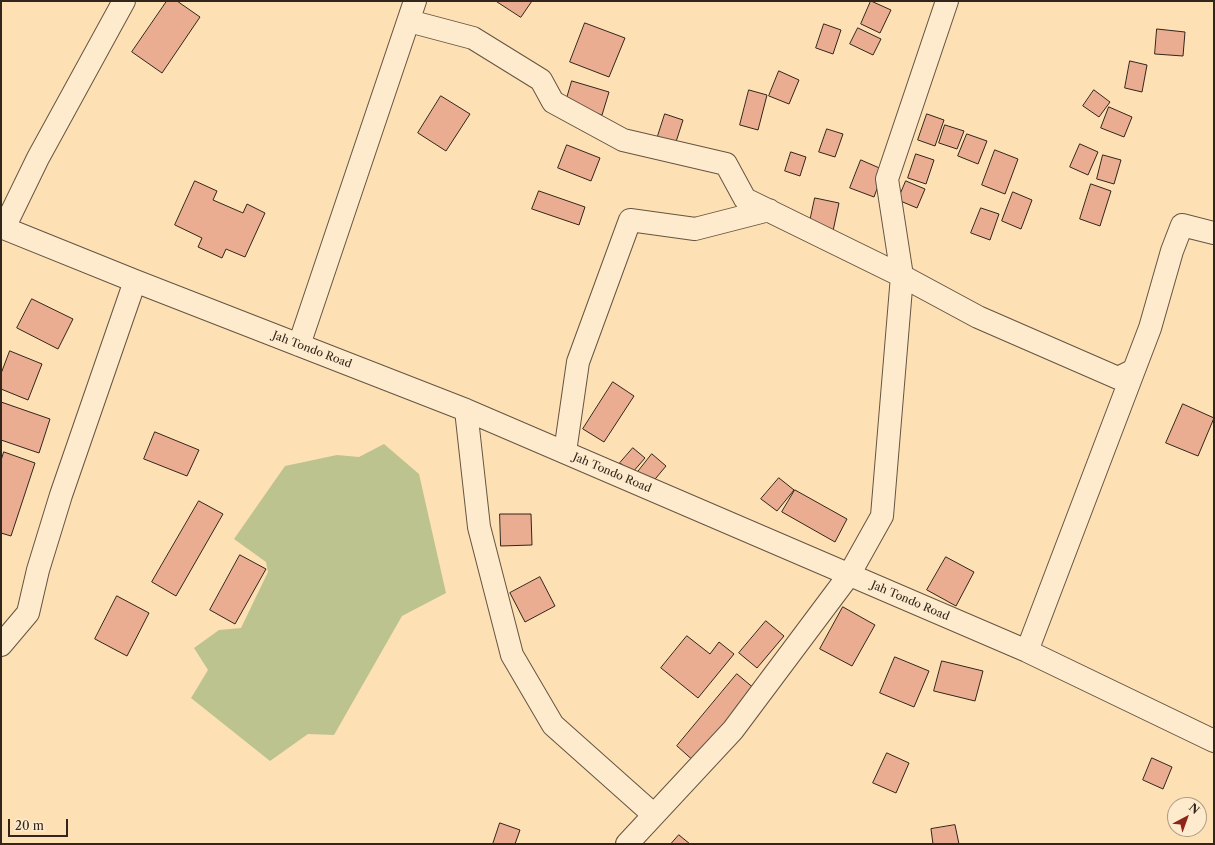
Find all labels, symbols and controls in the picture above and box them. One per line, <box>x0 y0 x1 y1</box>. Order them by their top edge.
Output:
street label: Jah Tondo Road <box>271 329 353 371</box>
street label: Jah Tondo Road <box>571 451 653 495</box>
street label: Jah Tondo Road <box>869 579 951 623</box>
north arrow <box>1167 797 1207 837</box>
text: N <box>1186 800 1202 817</box>
scale bar <box>10 811 70 837</box>
text: 20 m <box>15 818 44 833</box>

